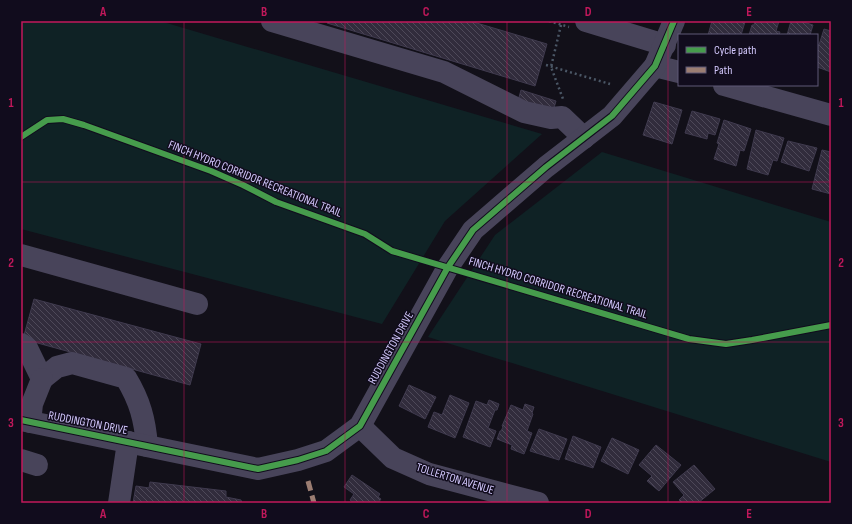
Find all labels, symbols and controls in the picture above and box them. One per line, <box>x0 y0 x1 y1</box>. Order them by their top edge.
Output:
text: A <box>99 4 107 20</box>
text: B <box>261 4 267 20</box>
text: C <box>423 4 430 20</box>
text: D <box>585 4 592 20</box>
text: E <box>746 4 752 20</box>
legend <box>678 34 818 86</box>
text: Cycle path <box>714 43 756 58</box>
text: Path <box>714 63 732 78</box>
text: 1 <box>8 95 14 111</box>
text: 1 <box>838 95 844 111</box>
street label: FINCH HYDRO CORRIDOR RECREATIONAL TRAIL <box>166 137 345 221</box>
street label: FINCH HYDRO CORRIDOR RECREATIONAL TRAIL <box>467 254 650 323</box>
text: 2 <box>8 255 14 271</box>
text: 2 <box>838 255 844 271</box>
street label: RUDDINGTON DRIVE <box>365 309 417 387</box>
street label: RUDDINGTON DRIVE <box>47 408 129 438</box>
text: 3 <box>8 415 14 431</box>
text: 3 <box>838 415 844 431</box>
street label: TOLLERTON AVENUE <box>414 460 496 498</box>
text: A <box>99 506 107 522</box>
text: B <box>261 506 267 522</box>
text: C <box>423 506 430 522</box>
text: D <box>585 506 592 522</box>
text: E <box>746 506 752 522</box>

